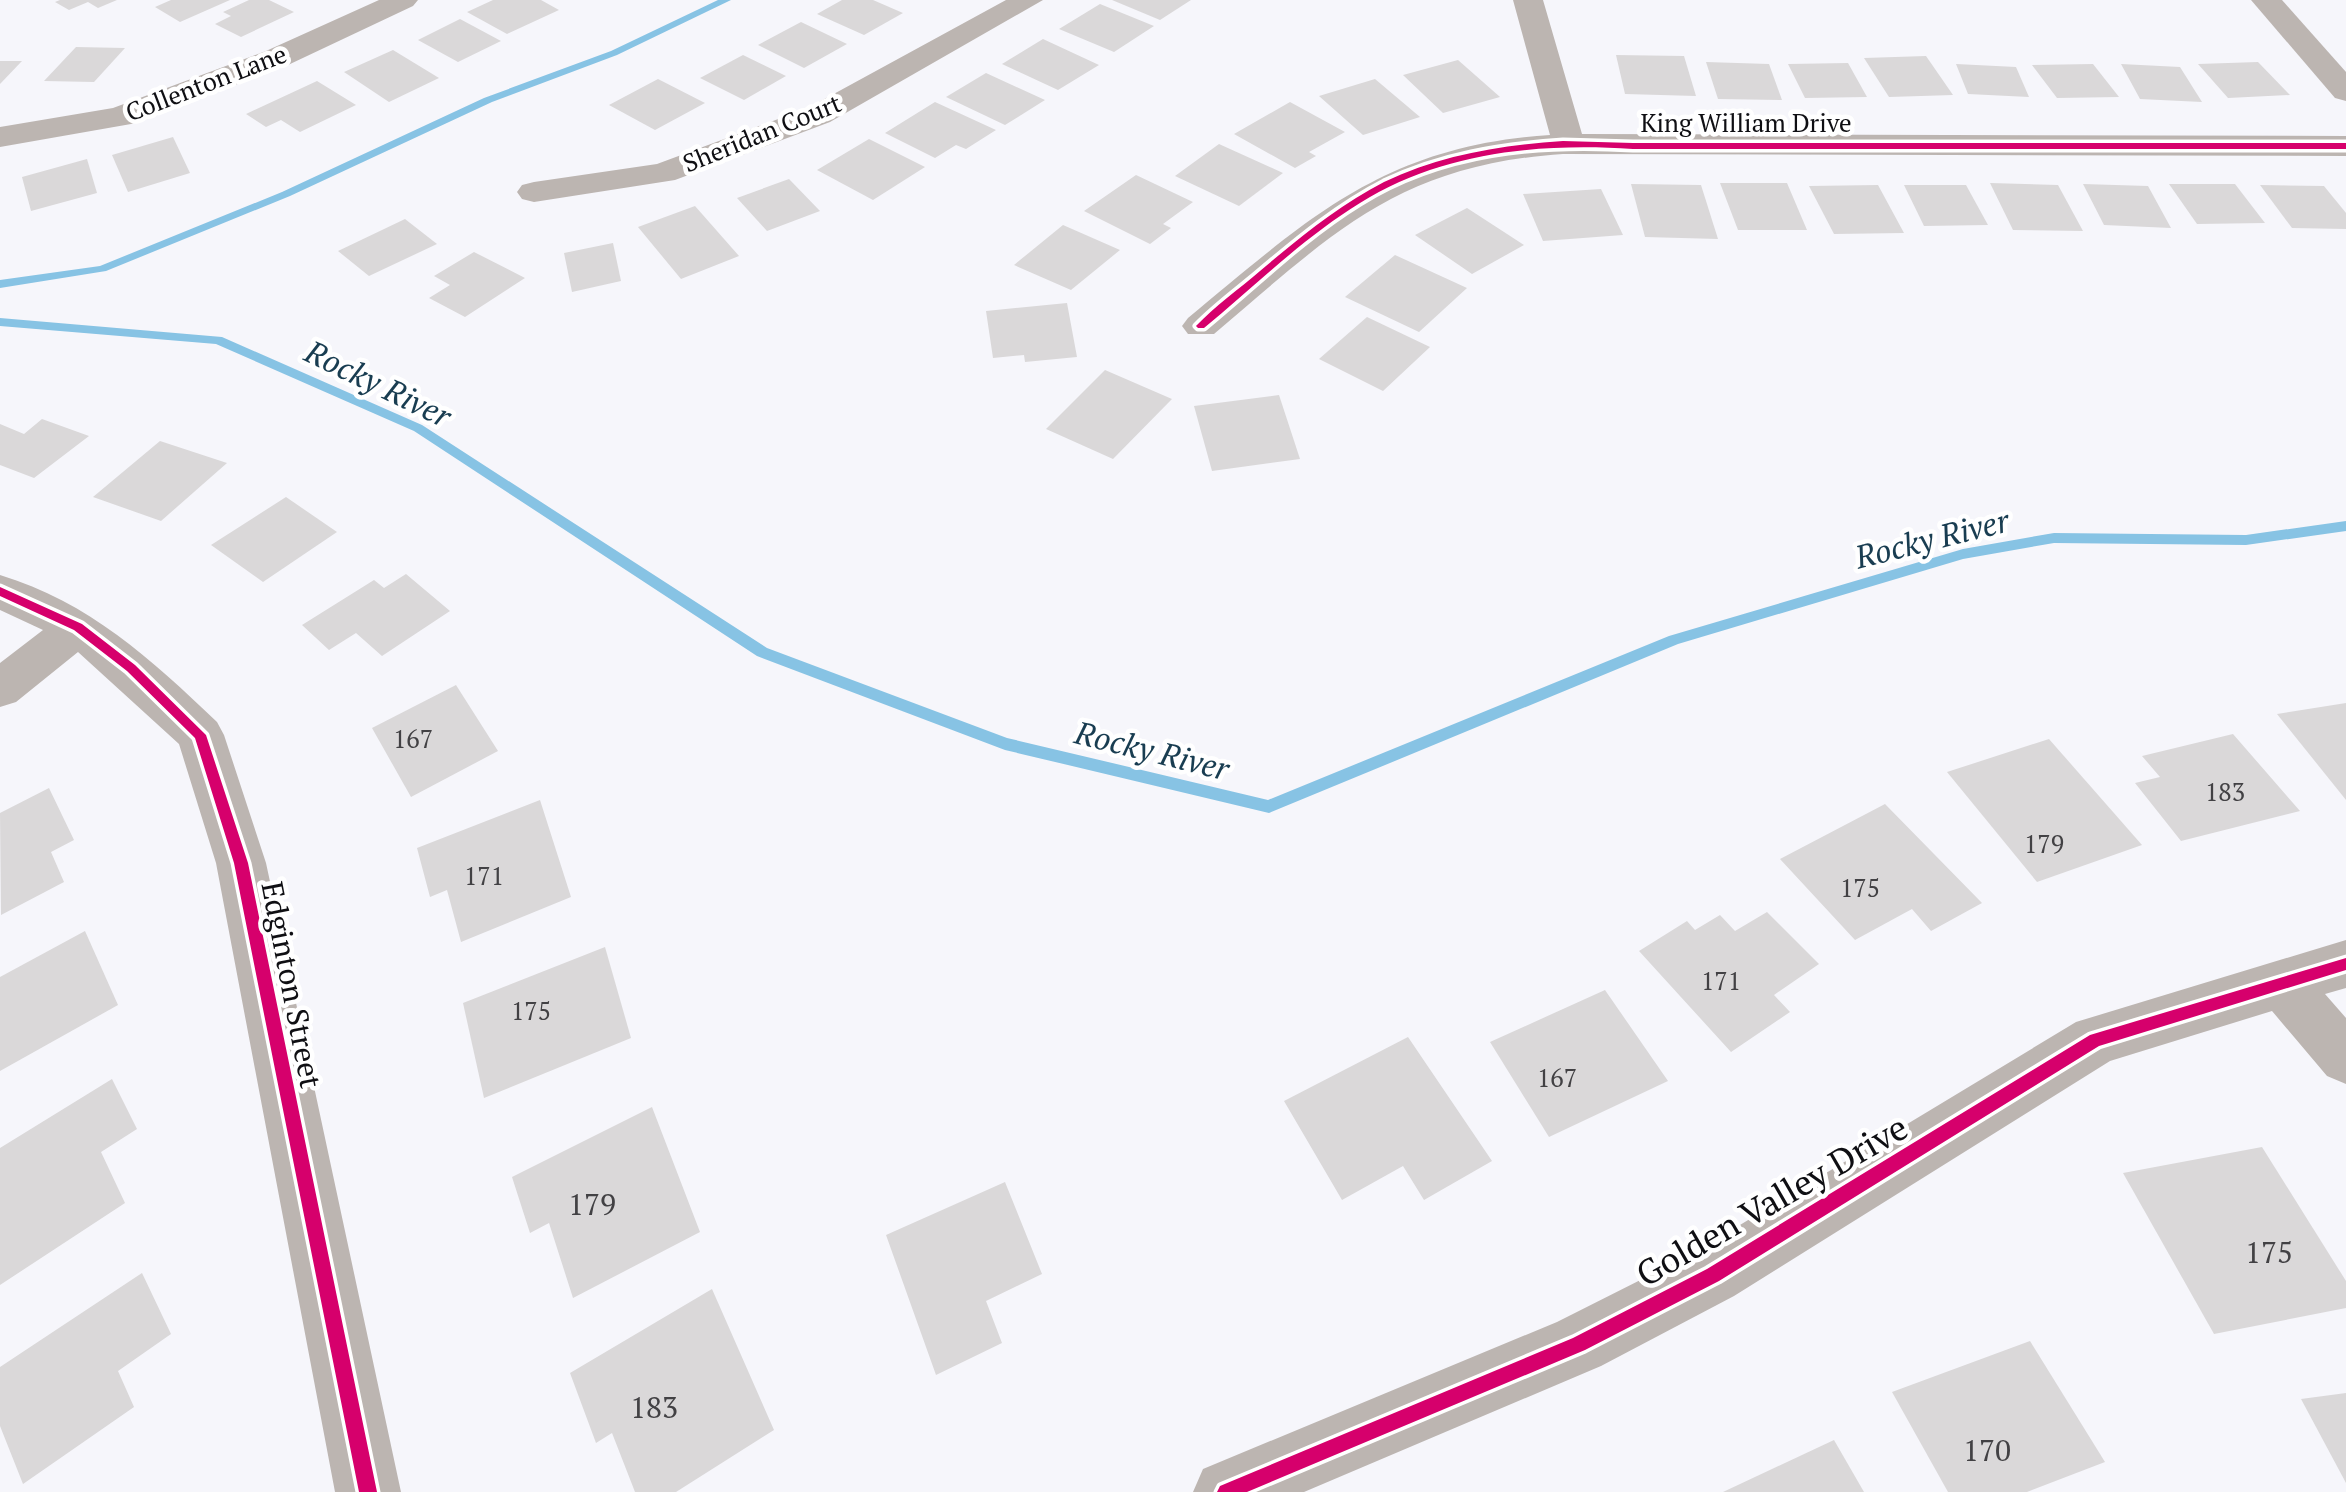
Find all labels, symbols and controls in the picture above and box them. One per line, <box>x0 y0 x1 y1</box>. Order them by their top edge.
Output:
street label: Collenton Lane <box>121 37 291 128</box>
street label: Sheridan Court <box>678 86 846 179</box>
street label: King William Drive <box>1640 106 1852 139</box>
water label: Rocky River <box>298 329 460 437</box>
water label: Rocky River <box>1849 498 2015 578</box>
water label: Rocky River <box>1070 710 1235 790</box>
house number: 167 <box>393 722 433 755</box>
house number: 183 <box>2205 775 2245 808</box>
house number: 179 <box>2024 827 2064 860</box>
house number: 171 <box>464 859 504 892</box>
house number: 175 <box>1840 871 1880 904</box>
street label: Edginton Street <box>252 878 332 1092</box>
house number: 171 <box>1701 964 1741 997</box>
house number: 175 <box>511 994 551 1027</box>
house number: 167 <box>1537 1061 1577 1094</box>
street label: Golden Valley Drive <box>1628 1104 1915 1296</box>
house number: 179 <box>568 1184 616 1224</box>
house number: 175 <box>2245 1232 2293 1272</box>
house number: 183 <box>630 1387 678 1427</box>
house number: 170 <box>1963 1430 2011 1470</box>

